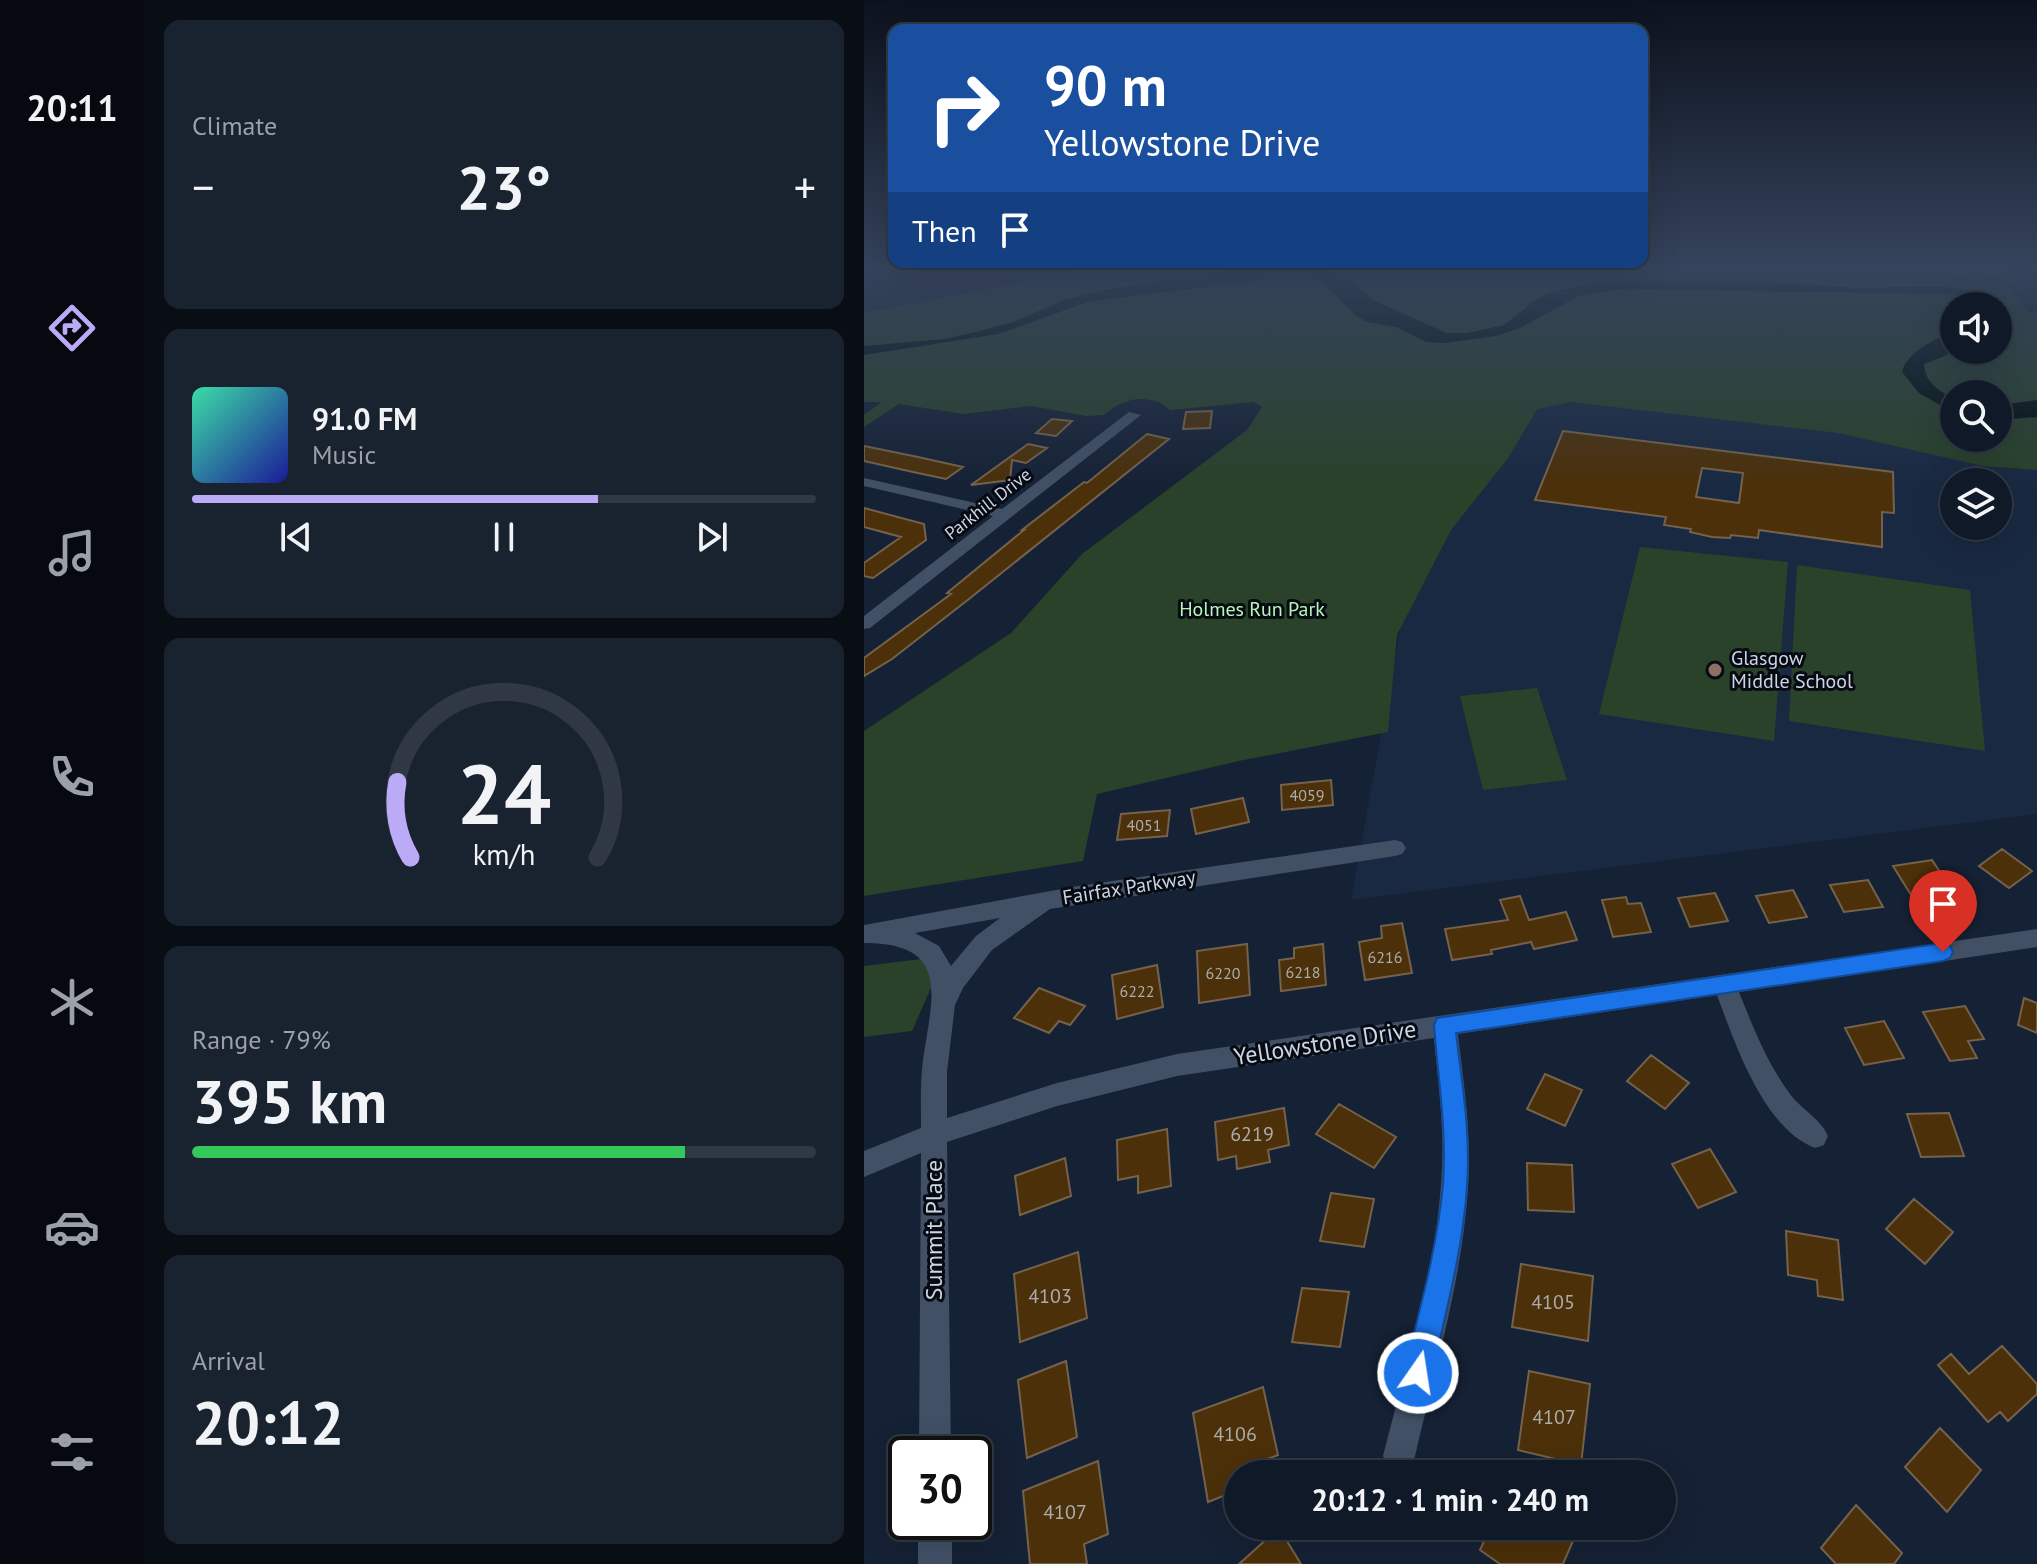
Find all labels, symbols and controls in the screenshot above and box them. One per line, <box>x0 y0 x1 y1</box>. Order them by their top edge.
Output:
text: 90 m <box>1044 49 1167 121</box>
icon: right <box>912 56 1016 160</box>
text: 20:11 <box>26 84 118 131</box>
text: Climate <box>192 109 277 142</box>
text: Yellowstone Drive <box>1044 119 1320 166</box>
text: 23° <box>457 148 551 226</box>
text: − <box>192 158 214 215</box>
text: + <box>794 158 816 215</box>
icon: arrive <box>993 208 1037 252</box>
text: Then <box>912 211 977 250</box>
map controls <box>1940 292 2012 540</box>
button: sound <box>1940 292 2012 364</box>
icon: directions <box>44 300 100 356</box>
button: search <box>1940 380 2012 452</box>
text: 91.0 FM <box>312 399 417 438</box>
text: Music <box>312 438 376 471</box>
street label: Parkhill Drive <box>940 463 1036 545</box>
button: layers <box>1940 468 2012 540</box>
icon: previous <box>274 515 318 559</box>
icon: pause <box>482 515 526 559</box>
icon: next <box>690 515 734 559</box>
icon: music <box>44 525 100 581</box>
park label: Holmes Run Park <box>1179 596 1325 622</box>
place label: Glasgow Middle School <box>1731 645 1853 694</box>
marker: Glasgow Middle School <box>1706 661 1724 679</box>
text: 24 <box>457 739 551 847</box>
icon: phone <box>44 749 100 805</box>
house number: 4059 <box>1290 785 1324 805</box>
house number: 4051 <box>1127 815 1161 835</box>
text: km/h <box>473 836 535 873</box>
street label: Fairfax Parkway <box>1061 864 1198 910</box>
pin <box>1909 870 1977 952</box>
icon: arrive <box>1921 882 1965 926</box>
house number: 6216 <box>1368 947 1402 967</box>
house number: 6218 <box>1286 962 1320 982</box>
house number: 6220 <box>1206 963 1241 983</box>
icon: climate <box>44 974 100 1030</box>
house number: 6222 <box>1120 981 1154 1001</box>
street label: Yellowstone Drive <box>1232 1013 1418 1072</box>
text: Range · 79% <box>192 1023 331 1056</box>
text: 395 km <box>192 1062 387 1140</box>
house number: 6219 <box>1230 1121 1274 1147</box>
street label: Summit Place <box>918 1160 949 1300</box>
icon: car <box>44 1199 100 1255</box>
house number: 4103 <box>1028 1283 1072 1309</box>
house number: 4105 <box>1531 1289 1575 1315</box>
position arrow <box>1376 1331 1460 1415</box>
text: Arrival <box>192 1344 265 1377</box>
text: 20:12 <box>192 1383 344 1461</box>
house number: 4107 <box>1532 1404 1576 1430</box>
house number: 4106 <box>1213 1421 1257 1447</box>
icon: filters <box>44 1424 100 1480</box>
speed limit sign: 30 <box>888 1436 992 1540</box>
text: 20:12 · 1 min · 240 m <box>1311 1480 1589 1519</box>
house number: 4107 <box>1043 1499 1087 1525</box>

